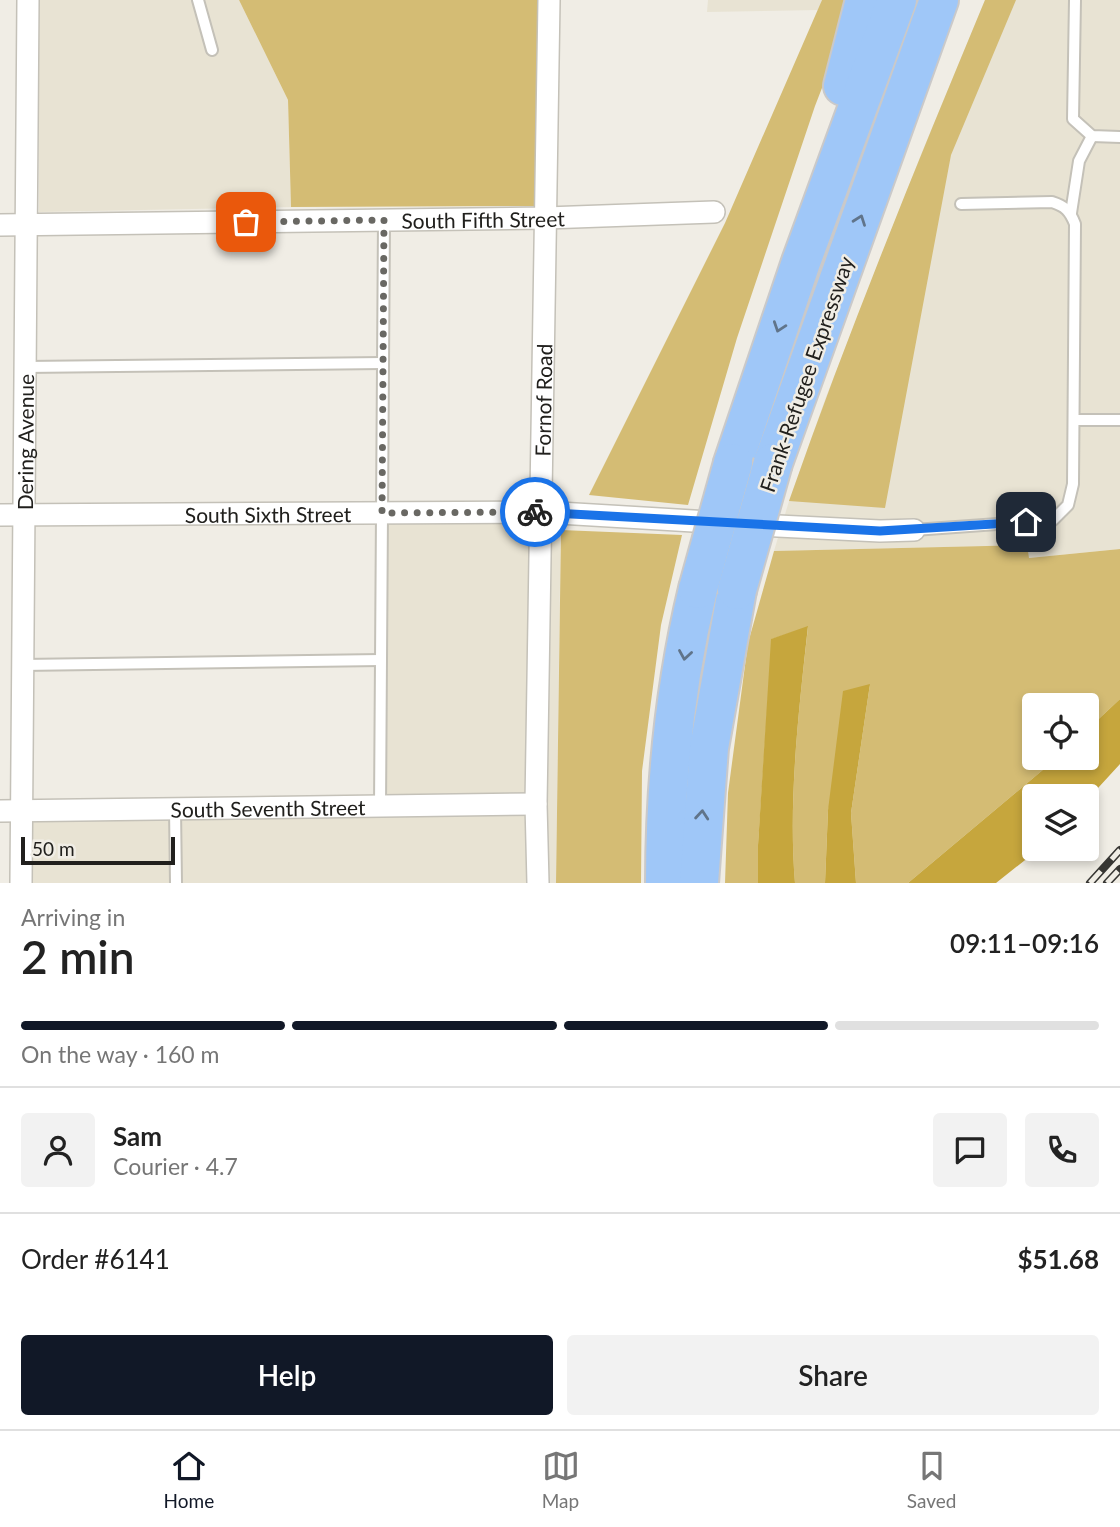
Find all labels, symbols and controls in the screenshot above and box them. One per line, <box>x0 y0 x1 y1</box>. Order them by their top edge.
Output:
pin <box>216 192 276 252</box>
icon: bag <box>227 203 265 241</box>
street label: South Fifth Street <box>401 205 566 232</box>
one-way arrow <box>852 215 866 227</box>
street label: Frank-Refugee Expressway <box>754 253 858 495</box>
one-way arrow <box>773 320 787 332</box>
street label: Fornof Road <box>529 343 556 457</box>
street label: Dering Avenue <box>11 374 38 510</box>
courier <box>500 477 570 547</box>
pin <box>996 492 1056 552</box>
icon: bike <box>516 493 554 531</box>
street label: South Sixth Street <box>185 501 352 526</box>
icon: home <box>1007 503 1045 541</box>
one-way arrow <box>677 649 692 661</box>
map controls <box>1022 693 1099 861</box>
button: locate <box>1022 693 1099 770</box>
button: layers <box>1022 784 1099 861</box>
street label: South Seventh Street <box>170 794 366 821</box>
one-way arrow <box>694 809 709 820</box>
scale bar <box>21 834 175 866</box>
text: 50 m <box>32 837 75 860</box>
text: Arriving in <box>21 903 125 931</box>
text: 09:11–09:16 <box>950 927 1099 959</box>
text: 2 min <box>21 929 135 984</box>
text: On the way · 160 m <box>21 1040 220 1068</box>
button: person <box>21 1113 95 1187</box>
button: chat <box>933 1113 1007 1187</box>
button: phone <box>1025 1113 1099 1187</box>
text: Sam <box>113 1120 162 1152</box>
text: Courier · 4.7 <box>113 1152 238 1180</box>
text: Order #6141 <box>21 1243 170 1275</box>
text: $51.68 <box>1017 1243 1099 1275</box>
button: Help <box>21 1335 553 1415</box>
button: Share <box>567 1335 1099 1415</box>
tab: Home <box>164 1447 214 1512</box>
tab: Map <box>542 1447 580 1512</box>
tab: Saved <box>907 1447 956 1512</box>

